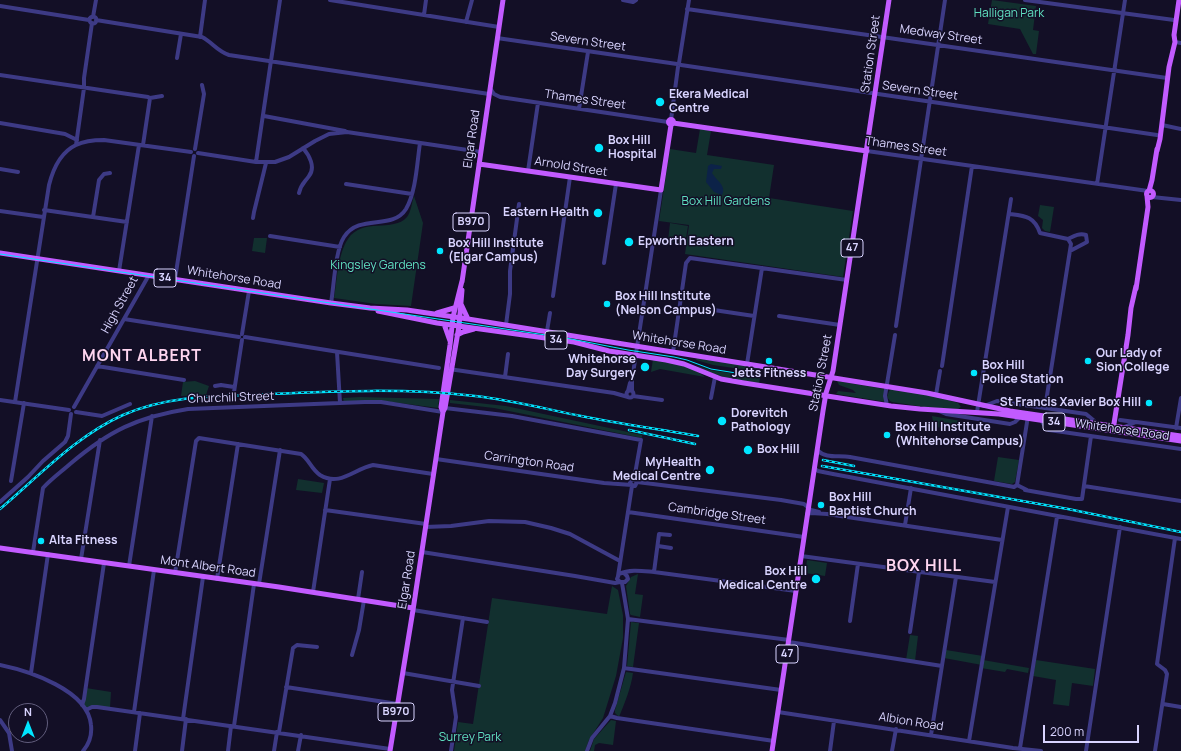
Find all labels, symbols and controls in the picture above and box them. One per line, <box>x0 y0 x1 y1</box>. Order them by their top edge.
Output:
park label: Halligan Park <box>974 7 1044 21</box>
street label: Station Street <box>858 14 884 94</box>
street label: Medway Street <box>899 22 983 48</box>
street label: Severn Street <box>549 30 627 54</box>
street label: Severn Street <box>881 79 959 103</box>
street label: Thames Street <box>543 87 627 113</box>
place label: Ekera Medical Centre <box>669 88 749 116</box>
marker: Ekera Medical Centre <box>654 96 666 108</box>
street label: Elgar Road <box>461 109 483 169</box>
place label: Box Hill Hospital <box>608 134 657 162</box>
street label: Thames Street <box>864 134 948 160</box>
marker: Box Hill Hospital <box>593 142 605 154</box>
street label: Arnold Street <box>533 154 609 180</box>
park label: Box Hill Gardens <box>682 195 770 209</box>
place label: Eastern Health <box>503 206 589 220</box>
marker: Eastern Health <box>592 207 604 219</box>
road number: B970 <box>453 213 489 231</box>
place label: Epworth Eastern <box>638 235 734 249</box>
marker: Epworth Eastern <box>623 236 635 248</box>
place label: Box Hill Institute (Elgar Campus) <box>448 237 544 265</box>
road number: 47 <box>841 239 863 257</box>
marker: Box Hill Institute (Elgar Campus) <box>435 246 445 256</box>
park label: Kingsley Gardens <box>330 259 426 273</box>
street label: Whitehorse Road <box>186 263 282 293</box>
road number: 34 <box>154 269 176 287</box>
street label: High Street <box>98 274 142 336</box>
place label: Box Hill Institute (Nelson Campus) <box>615 290 717 318</box>
marker: Box Hill Institute (Nelson Campus) <box>602 299 612 309</box>
street label: Whitehorse Road <box>631 328 727 358</box>
road number: 34 <box>545 331 567 349</box>
street label: Station Street <box>806 333 836 413</box>
district label: MONT ALBERT <box>82 347 202 367</box>
place label: Our Lady of Sion College <box>1096 347 1169 375</box>
place label: Whitehorse Day Surgery <box>566 353 636 381</box>
marker: Jetts Fitness <box>764 356 774 366</box>
marker: Our Lady of Sion College <box>1083 356 1093 366</box>
place label: Box Hill Police Station <box>982 359 1064 387</box>
marker: Whitehorse Day Surgery <box>639 361 651 373</box>
place label: Jetts Fitness <box>732 367 806 381</box>
marker: Box Hill Police Station <box>969 368 979 378</box>
street label: Churchill Street <box>187 389 275 407</box>
place label: St Francis Xavier Box Hill <box>1000 396 1141 410</box>
marker: St Francis Xavier Box Hill <box>1144 398 1154 408</box>
place label: Dorevitch Pathology <box>731 407 790 435</box>
road number: 34 <box>1043 413 1065 431</box>
marker: Dorevitch Pathology <box>716 415 728 427</box>
street label: Whitehorse Road <box>1074 416 1170 444</box>
place label: Box Hill Institute (Whitehorse Campus) <box>895 421 1024 449</box>
marker: Box Hill Institute (Whitehorse Campus) <box>882 430 892 440</box>
place label: Box Hill <box>757 443 800 457</box>
marker: Box Hill <box>742 444 754 456</box>
street label: Carrington Road <box>483 449 575 475</box>
place label: MyHealth Medical Centre <box>613 456 701 484</box>
marker: MyHealth Medical Centre <box>704 464 716 476</box>
place label: Box Hill Baptist Church <box>829 491 916 519</box>
street label: Cambridge Street <box>667 500 767 528</box>
marker: Box Hill Baptist Church <box>816 500 826 510</box>
place label: Alta Fitness <box>49 534 117 548</box>
marker: Alta Fitness <box>36 536 46 546</box>
street label: Elgar Road <box>395 550 419 610</box>
street label: Mont Albert Road <box>159 553 257 581</box>
district label: BOX HILL <box>886 557 962 577</box>
place label: Box Hill Medical Centre <box>719 565 807 593</box>
marker: Box Hill Medical Centre <box>810 573 822 585</box>
road number: 47 <box>776 645 798 663</box>
north arrow <box>8 703 48 743</box>
road number: B970 <box>378 703 414 721</box>
text: N <box>24 704 32 719</box>
street label: Albion Road <box>878 710 944 734</box>
scale bar <box>1045 717 1141 743</box>
text: 200 m <box>1050 723 1084 740</box>
park label: Surrey Park <box>439 731 501 745</box>

